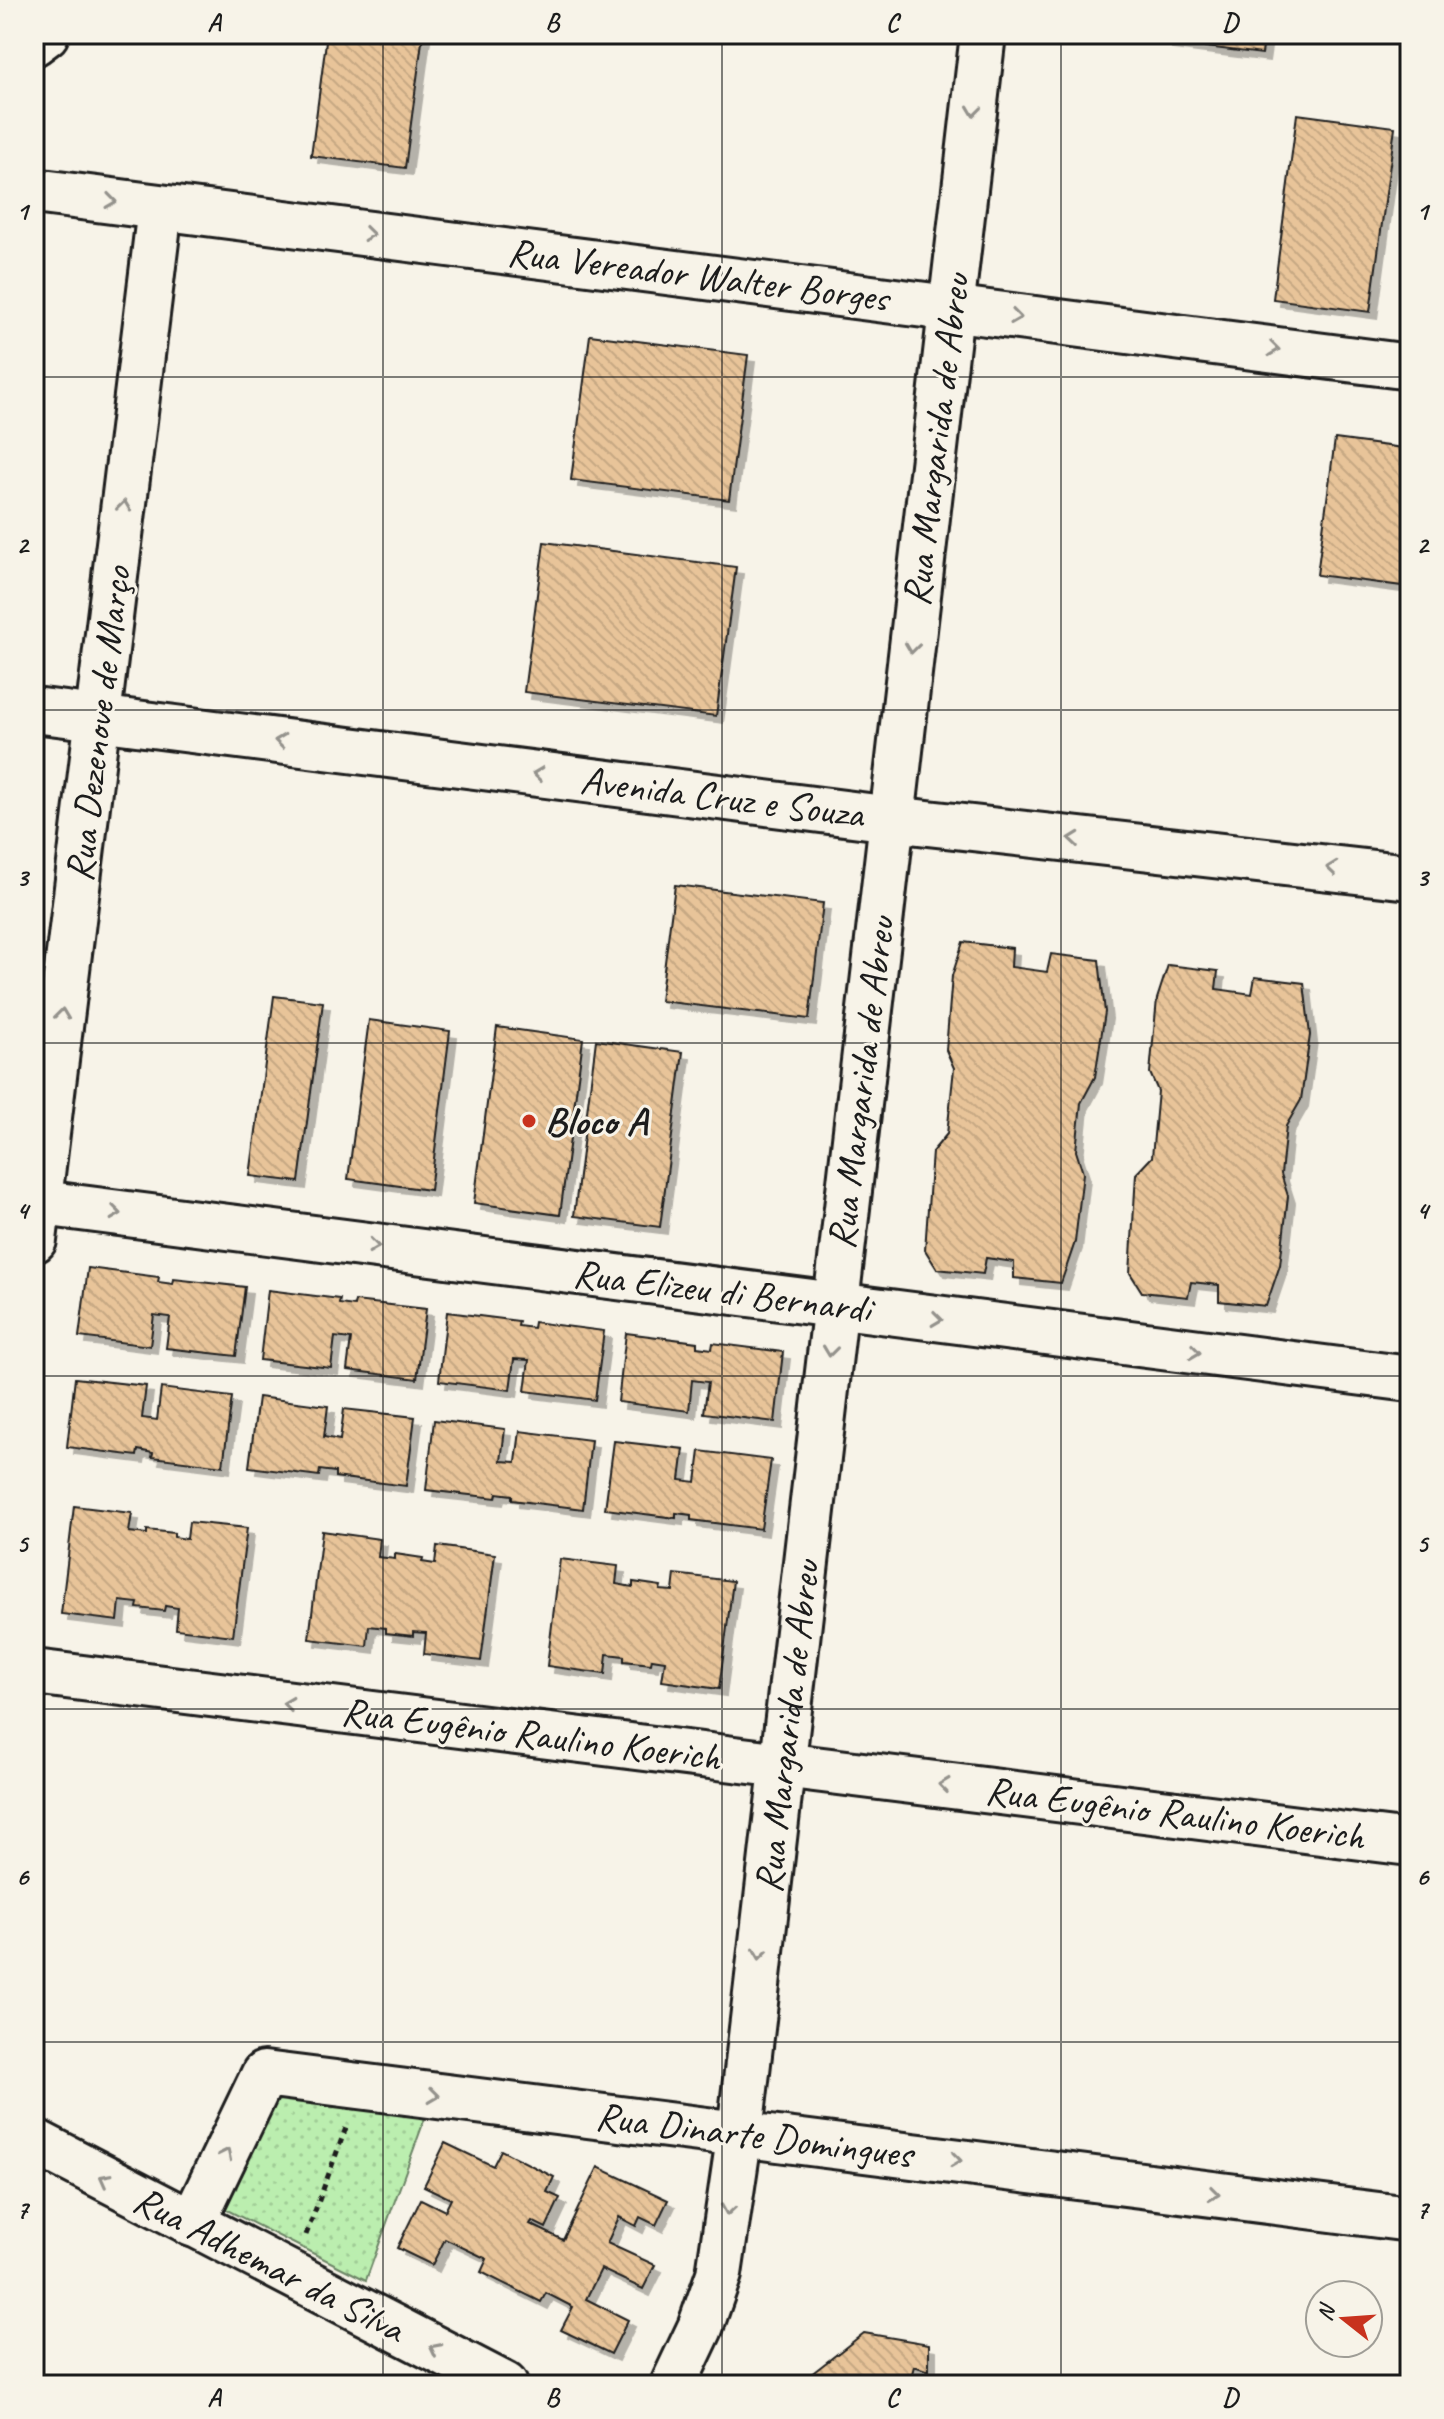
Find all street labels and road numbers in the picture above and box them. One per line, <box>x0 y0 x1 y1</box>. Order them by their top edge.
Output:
street label: Rua Vereador Walter Borges <box>505 227 894 324</box>
street label: Rua Margarida de Abreu <box>891 269 981 609</box>
street label: Rua Dezenove de Março <box>54 562 142 884</box>
street label: Avenida Cruz e Souza <box>578 755 869 840</box>
street label: Rua Margarida de Abreu <box>816 912 906 1252</box>
street label: Rua Elizeu di Bernardi <box>571 1248 878 1335</box>
street label: Rua Margarida de Abreu <box>743 1556 831 1895</box>
street label: Rua Eugênio Raulino Koerich <box>339 1686 725 1782</box>
street label: Rua Eugênio Raulino Koerich <box>983 1765 1369 1861</box>
street label: Rua Dinarte Domingues <box>593 2091 918 2180</box>
street label: Rua Adhemar da Silva <box>125 2174 415 2355</box>

